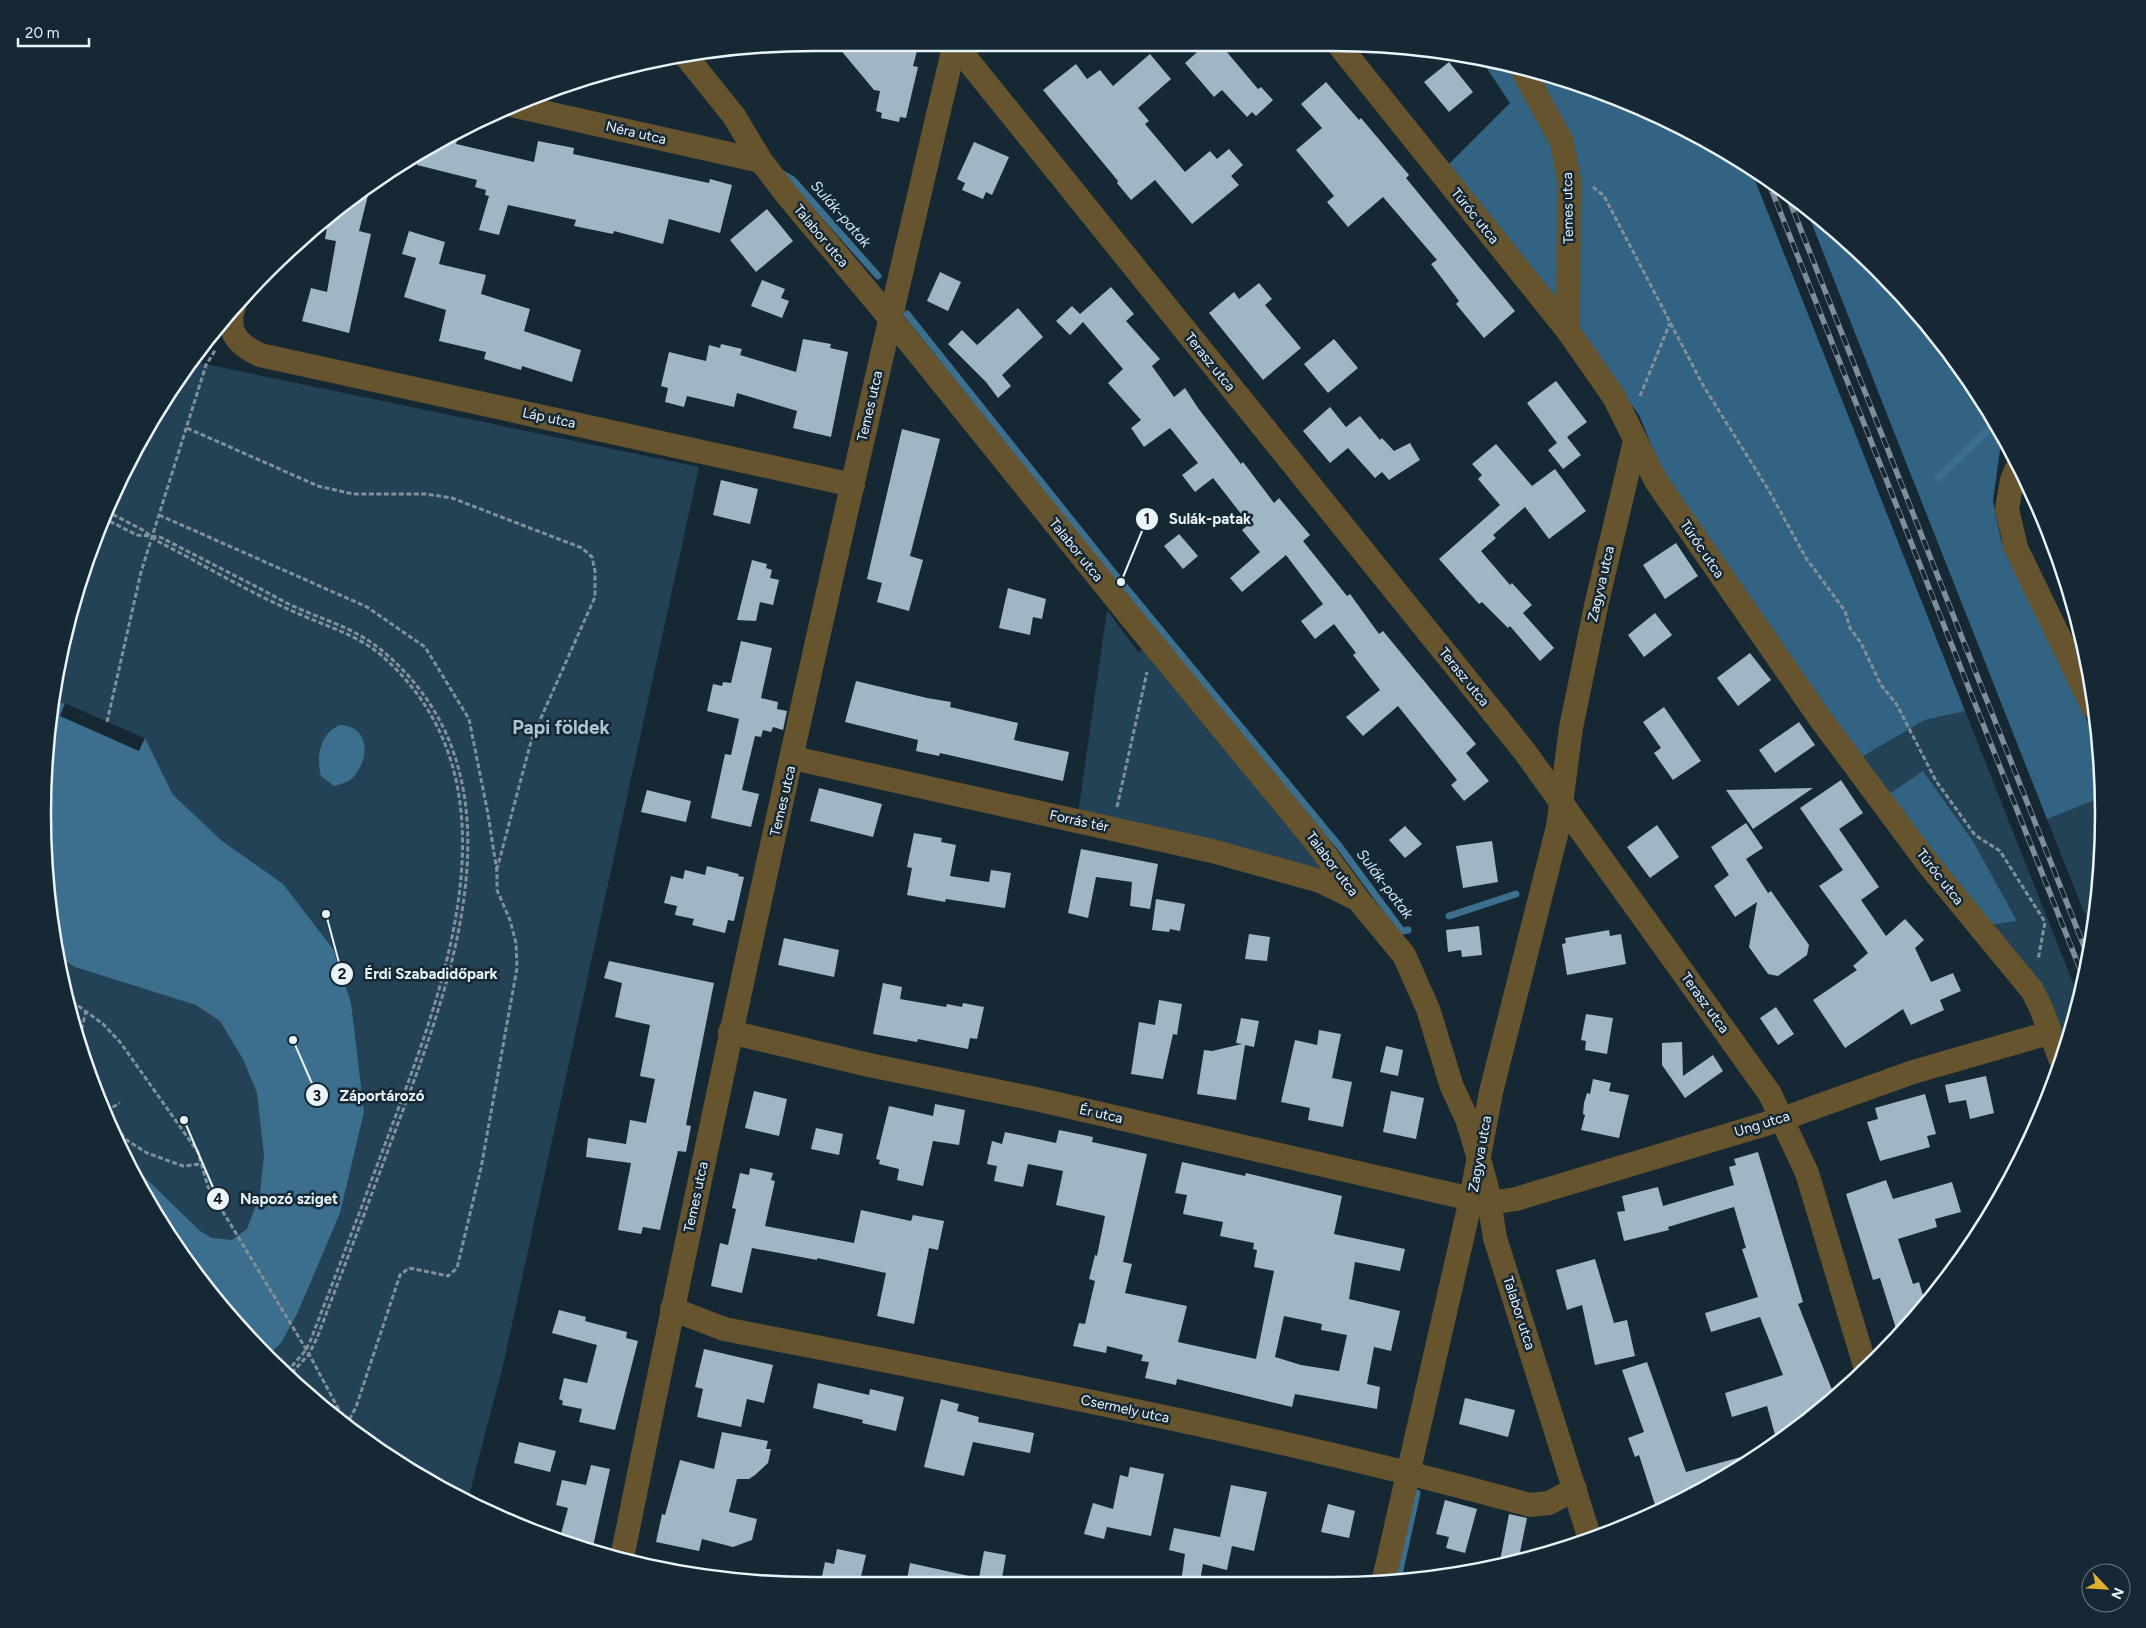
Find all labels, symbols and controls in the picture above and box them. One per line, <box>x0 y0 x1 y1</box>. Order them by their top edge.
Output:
scale bar <box>18 15 89 47</box>
text: 20 m <box>25 24 59 42</box>
street label: Néra utca <box>604 118 668 148</box>
street label: Temes utca <box>1559 172 1577 244</box>
water label: Sulák-patak <box>807 177 875 252</box>
street label: Túróc utca <box>1447 185 1503 247</box>
street label: Talabor utca <box>790 201 852 271</box>
street label: Terasz utca <box>1181 329 1239 395</box>
street label: Temes utca <box>854 369 886 443</box>
street label: Láp utca <box>521 404 577 432</box>
callout: Sulák-patak <box>1134 504 1262 534</box>
text: 1 <box>1144 510 1150 528</box>
text: Sulák-patak <box>1169 510 1251 528</box>
street label: Talabor utca <box>1045 515 1107 585</box>
street label: Túróc utca <box>1676 517 1728 581</box>
street label: Zagyva utca <box>1584 544 1618 624</box>
street label: Terasz utca <box>1435 644 1493 710</box>
district label: Papi földek <box>512 716 610 739</box>
street label: Temes utca <box>767 764 799 838</box>
street label: Forrás tér <box>1048 806 1110 836</box>
street label: Talabor utca <box>1302 828 1362 900</box>
water label: Sulák-patak <box>1353 846 1418 923</box>
street label: Túróc utca <box>1913 846 1967 908</box>
callout: Érdi Szabadidőpark <box>330 959 508 989</box>
text: 2 <box>338 965 347 983</box>
text: Érdi Szabadidőpark <box>364 965 498 983</box>
street label: Terasz utca <box>1677 969 1733 1037</box>
callout: Záportározó <box>305 1080 435 1110</box>
text: 3 <box>313 1087 321 1105</box>
text: Záportározó <box>340 1087 425 1105</box>
street label: Ér utca <box>1078 1101 1124 1127</box>
street label: Ung utca <box>1732 1108 1792 1140</box>
street label: Zagyva utca <box>1465 1115 1495 1193</box>
street label: Temes utca <box>680 1160 712 1234</box>
callout: Napozó sziget <box>205 1184 348 1214</box>
text: 4 <box>213 1190 223 1208</box>
text: Napozó sziget <box>240 1190 338 1208</box>
street label: Talabor utca <box>1499 1274 1539 1352</box>
street label: Csermely utca <box>1079 1391 1171 1427</box>
north arrow <box>2081 1563 2131 1613</box>
text: N <box>2107 1585 2127 1602</box>

